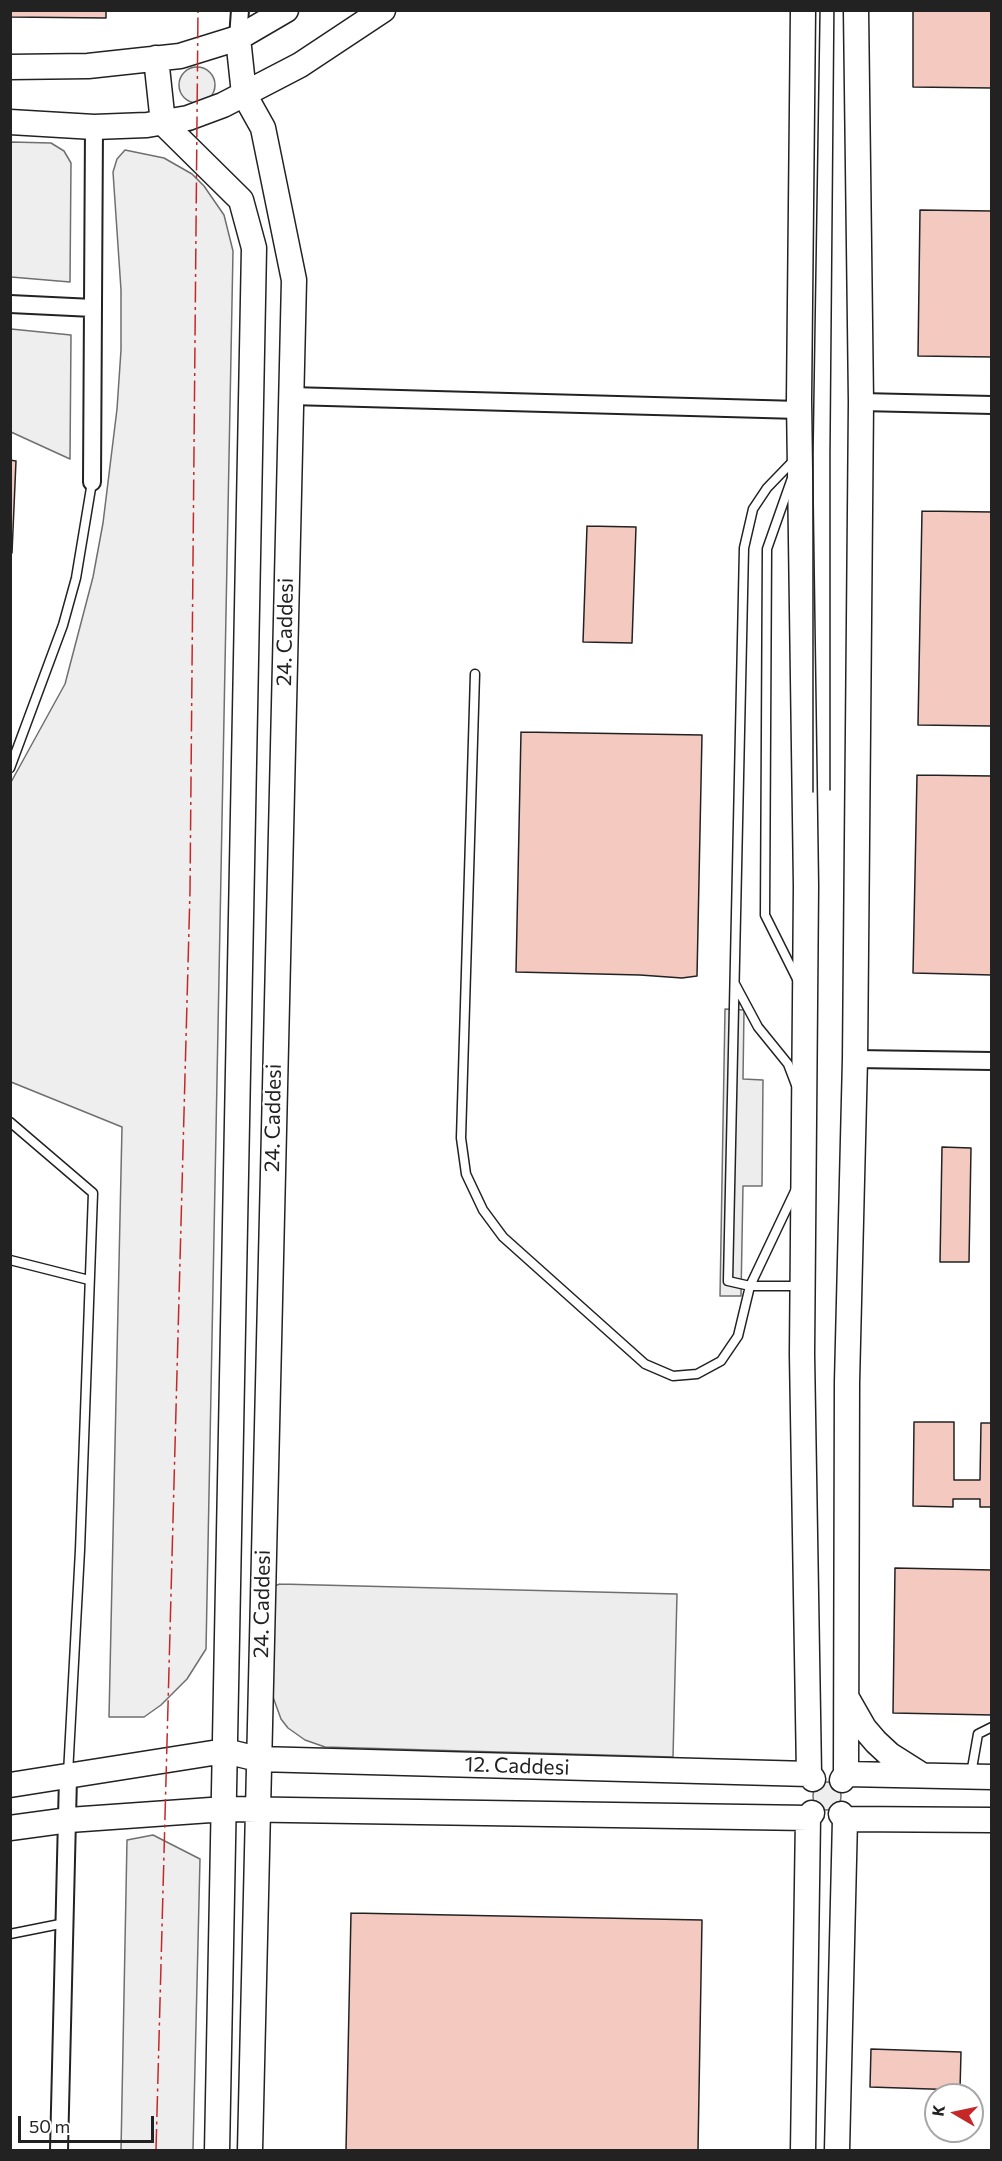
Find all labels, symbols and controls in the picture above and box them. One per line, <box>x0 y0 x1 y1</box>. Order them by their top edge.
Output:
street label: 24. Caddesi <box>271 578 299 686</box>
street label: 24. Caddesi <box>259 1064 287 1172</box>
street label: 24. Caddesi <box>248 1550 276 1658</box>
street label: 12. Caddesi <box>464 1752 570 1780</box>
north arrow <box>924 2083 984 2143</box>
text: K <box>927 2103 948 2117</box>
scale bar <box>21 2104 158 2142</box>
text: 50 m <box>29 2115 70 2137</box>

